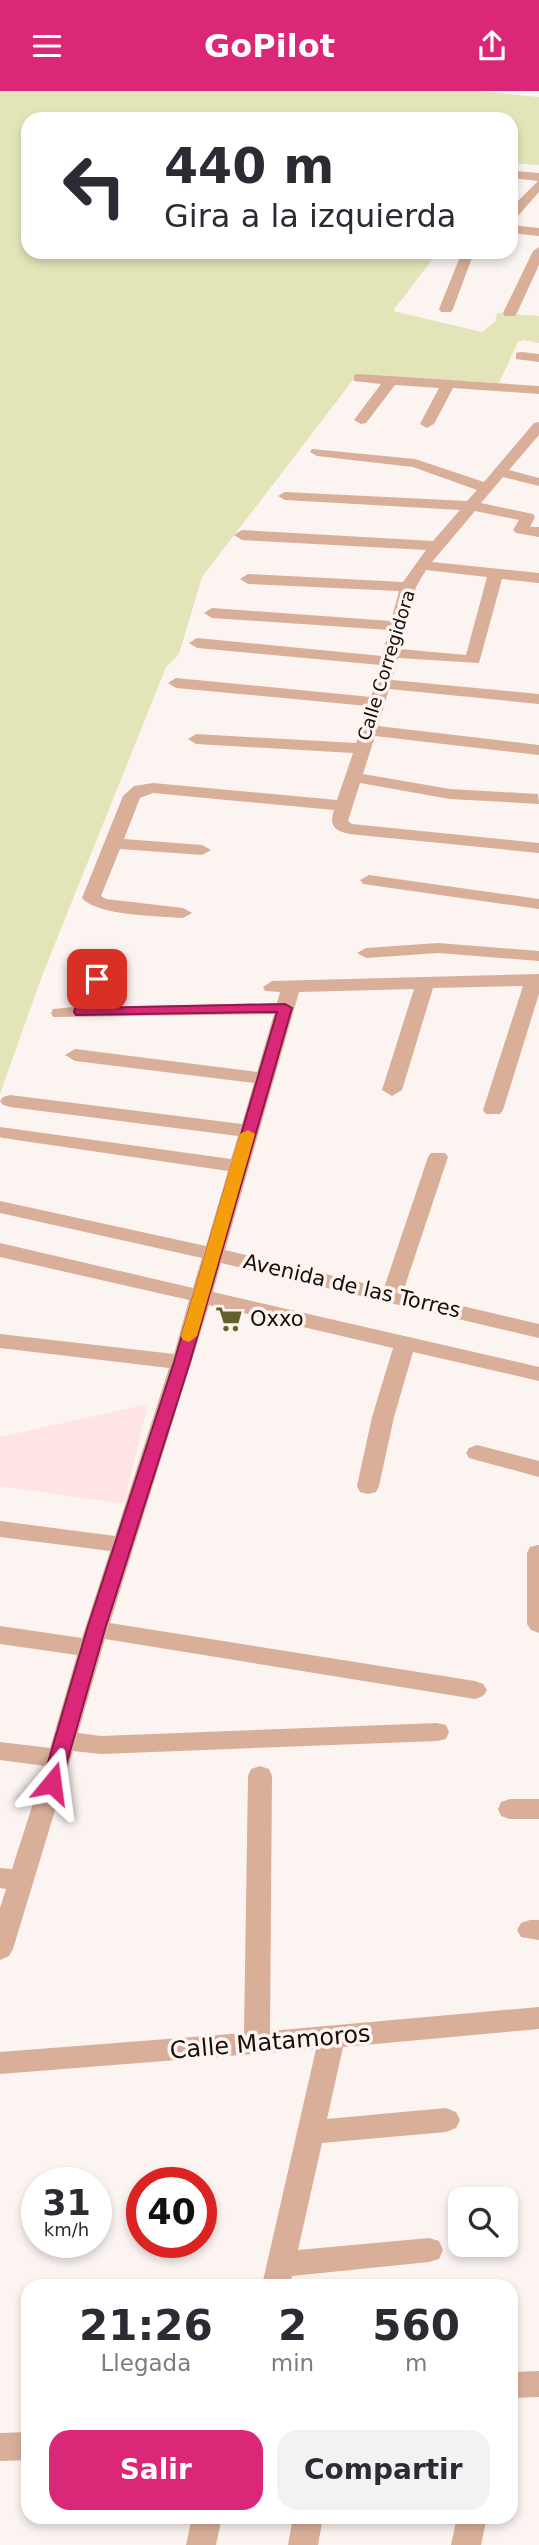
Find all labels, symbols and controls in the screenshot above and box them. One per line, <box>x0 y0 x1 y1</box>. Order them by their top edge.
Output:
icon: menu <box>28 27 66 65</box>
text: GoPilot <box>204 27 335 65</box>
icon: share <box>473 27 511 65</box>
text: 440 m <box>164 138 334 195</box>
icon: left <box>49 140 140 231</box>
text: Gira a la izquierda <box>164 197 456 235</box>
street label: Calle Corregidora <box>353 587 419 743</box>
pin <box>67 949 127 1009</box>
icon: arrive <box>78 960 116 998</box>
street label: Avenida de las Torres <box>241 1249 463 1323</box>
supermarket icon: Oxxo <box>214 1304 244 1334</box>
place label: Oxxo <box>250 1307 304 1331</box>
position arrow <box>15 1746 89 1820</box>
street label: Calle Matamoros <box>168 2019 372 2065</box>
speed limit sign: 40 <box>126 2167 217 2258</box>
text: 31 <box>42 2183 91 2223</box>
map controls <box>448 2187 518 2257</box>
button: search <box>448 2187 518 2257</box>
text: km/h <box>44 2219 89 2240</box>
text: 21:26 <box>79 2301 213 2350</box>
text: 2 <box>278 2301 307 2350</box>
text: 560 <box>372 2301 460 2350</box>
text: Llegada <box>101 2350 191 2376</box>
text: min <box>271 2350 314 2376</box>
text: m <box>405 2350 427 2376</box>
button: Salir <box>49 2430 263 2510</box>
button: Compartir <box>277 2430 490 2510</box>

